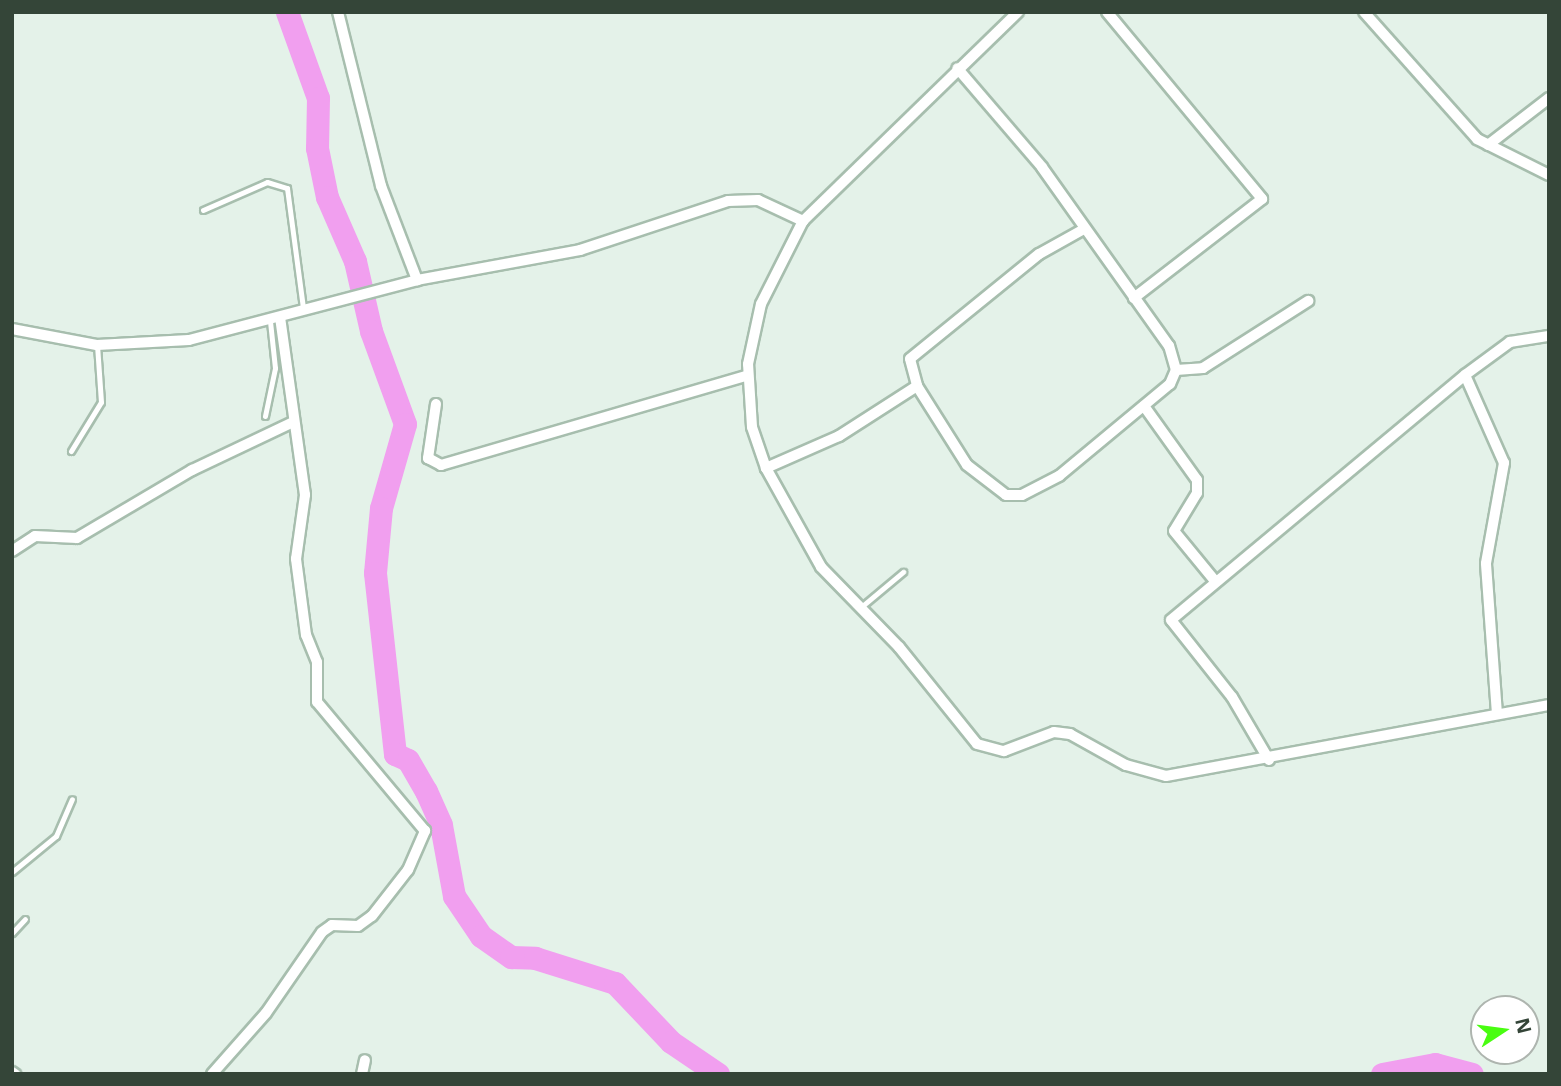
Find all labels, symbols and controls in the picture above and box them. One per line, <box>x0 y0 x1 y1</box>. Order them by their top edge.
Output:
north arrow <box>1470 995 1540 1065</box>
text: N <box>1509 1015 1538 1036</box>

